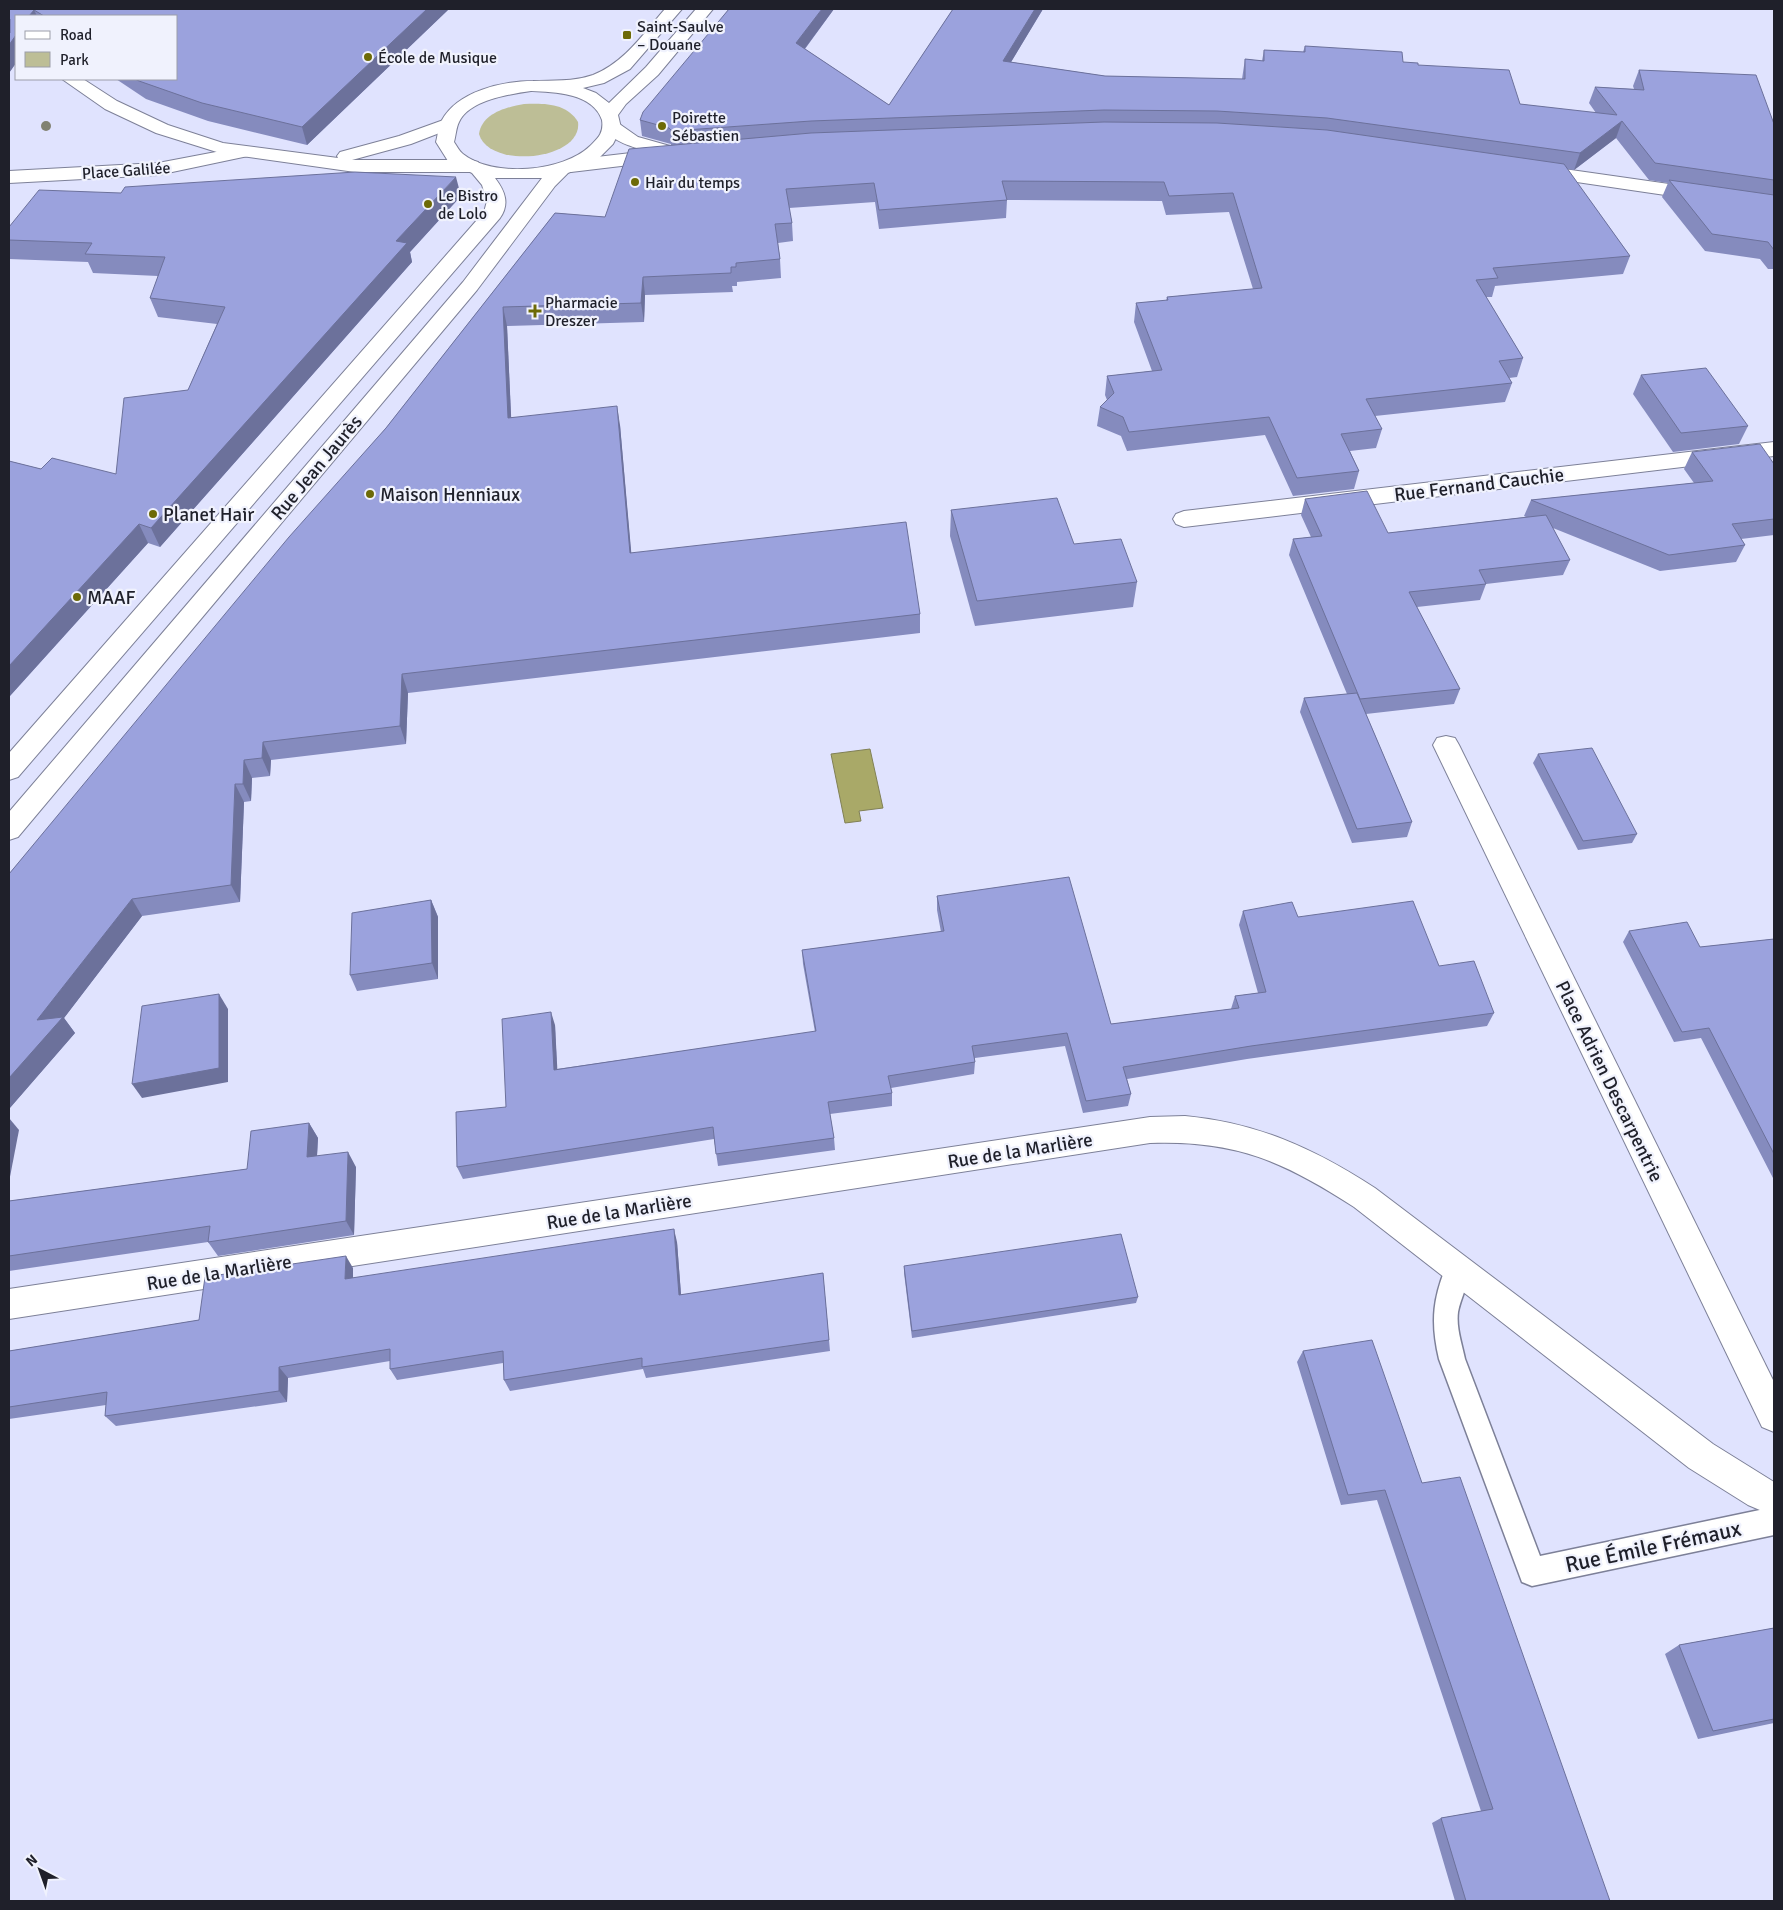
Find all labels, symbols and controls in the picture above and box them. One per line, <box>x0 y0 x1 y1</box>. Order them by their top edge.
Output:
legend <box>15 15 178 80</box>
place label: Saint-Saulve – Douane <box>637 17 724 55</box>
text: Road <box>60 26 92 44</box>
marker: Saint-Saulve – Douane <box>621 29 633 41</box>
place label: École de Musique <box>378 48 497 68</box>
text: Park <box>60 51 89 69</box>
marker: École de Musique <box>362 51 374 63</box>
place label: Poirette Sébastien <box>672 108 739 146</box>
marker: Poirette Sébastien <box>656 120 668 132</box>
street label: Place Galilée <box>81 158 171 184</box>
place label: Hair du temps <box>645 173 740 193</box>
marker: Hair du temps <box>629 176 641 188</box>
place label: Le Bistro de Lolo <box>438 186 498 224</box>
marker: Le Bistro de Lolo <box>422 198 434 210</box>
place label: Pharmacie Dreszer <box>545 293 618 331</box>
marker: Pharmacie Dreszer <box>529 305 541 317</box>
street label: Rue Jean Jaurès <box>266 410 368 525</box>
street label: Rue Fernand Cauchie <box>1393 463 1565 507</box>
place label: Maison Henniaux <box>380 483 520 507</box>
marker: Maison Henniaux <box>364 488 376 500</box>
place label: Planet Hair <box>163 503 254 527</box>
marker: Planet Hair <box>147 508 159 520</box>
place label: MAAF <box>87 586 136 610</box>
marker: MAAF <box>71 591 83 603</box>
street label: Place Adrien Descarpentrie <box>1550 977 1668 1186</box>
street label: Rue de la Marlière <box>946 1128 1094 1174</box>
street label: Rue de la Marlière <box>545 1189 693 1235</box>
street label: Rue de la Marlière <box>145 1250 293 1296</box>
street label: Rue Émile Frémaux <box>1563 1515 1744 1578</box>
north arrow <box>15 1845 65 1895</box>
text: N <box>23 1851 41 1870</box>

